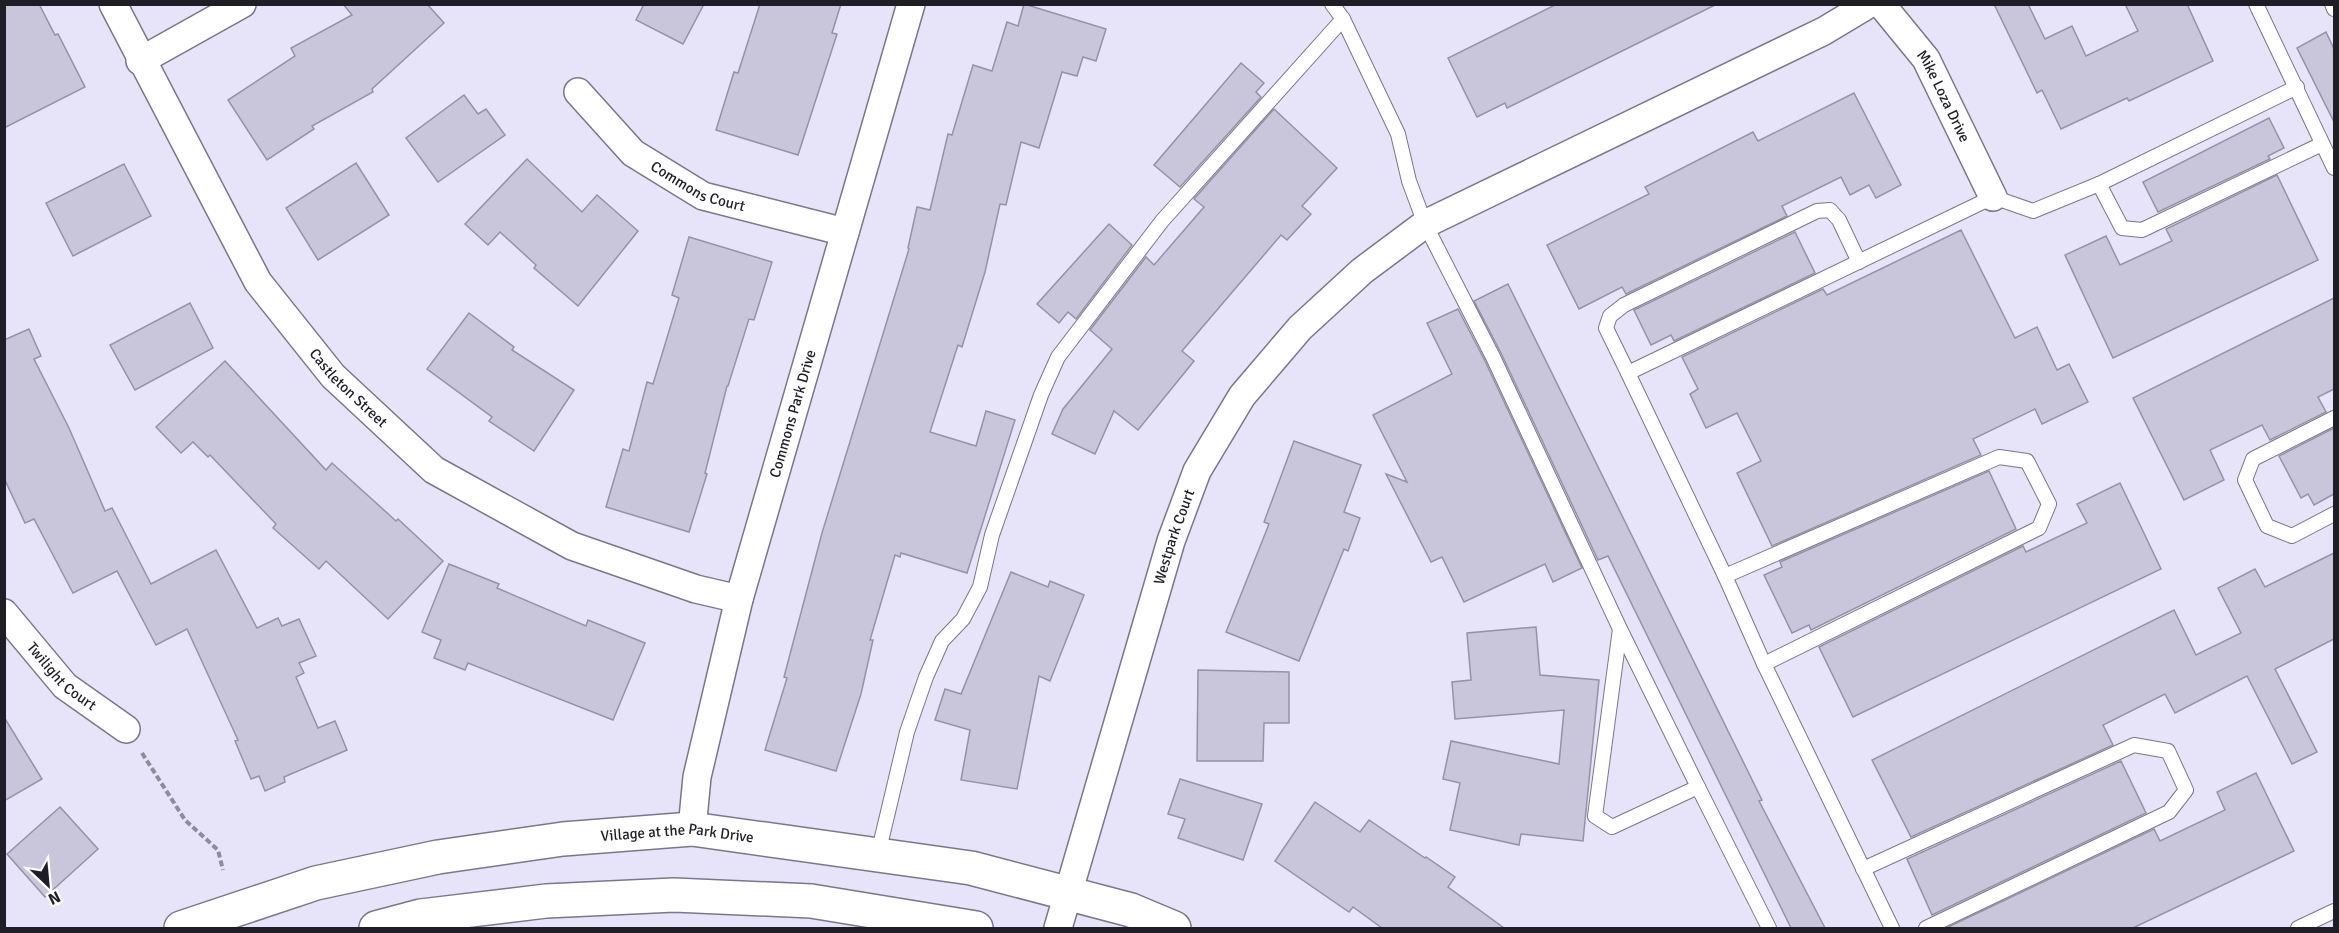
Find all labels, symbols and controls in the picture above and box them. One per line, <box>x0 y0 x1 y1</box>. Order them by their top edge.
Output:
street label: Mike Loza Drive <box>1913 46 1974 145</box>
street label: Commons Court <box>647 157 747 215</box>
street label: Castleton Street <box>306 345 391 431</box>
street label: Commons Park Drive <box>766 348 820 480</box>
street label: Westpark Court <box>1150 487 1198 587</box>
street label: Twilight Court <box>23 638 100 714</box>
street label: Village at the Park Drive <box>600 820 755 847</box>
north arrow <box>18 855 78 915</box>
text: N <box>45 886 64 909</box>

